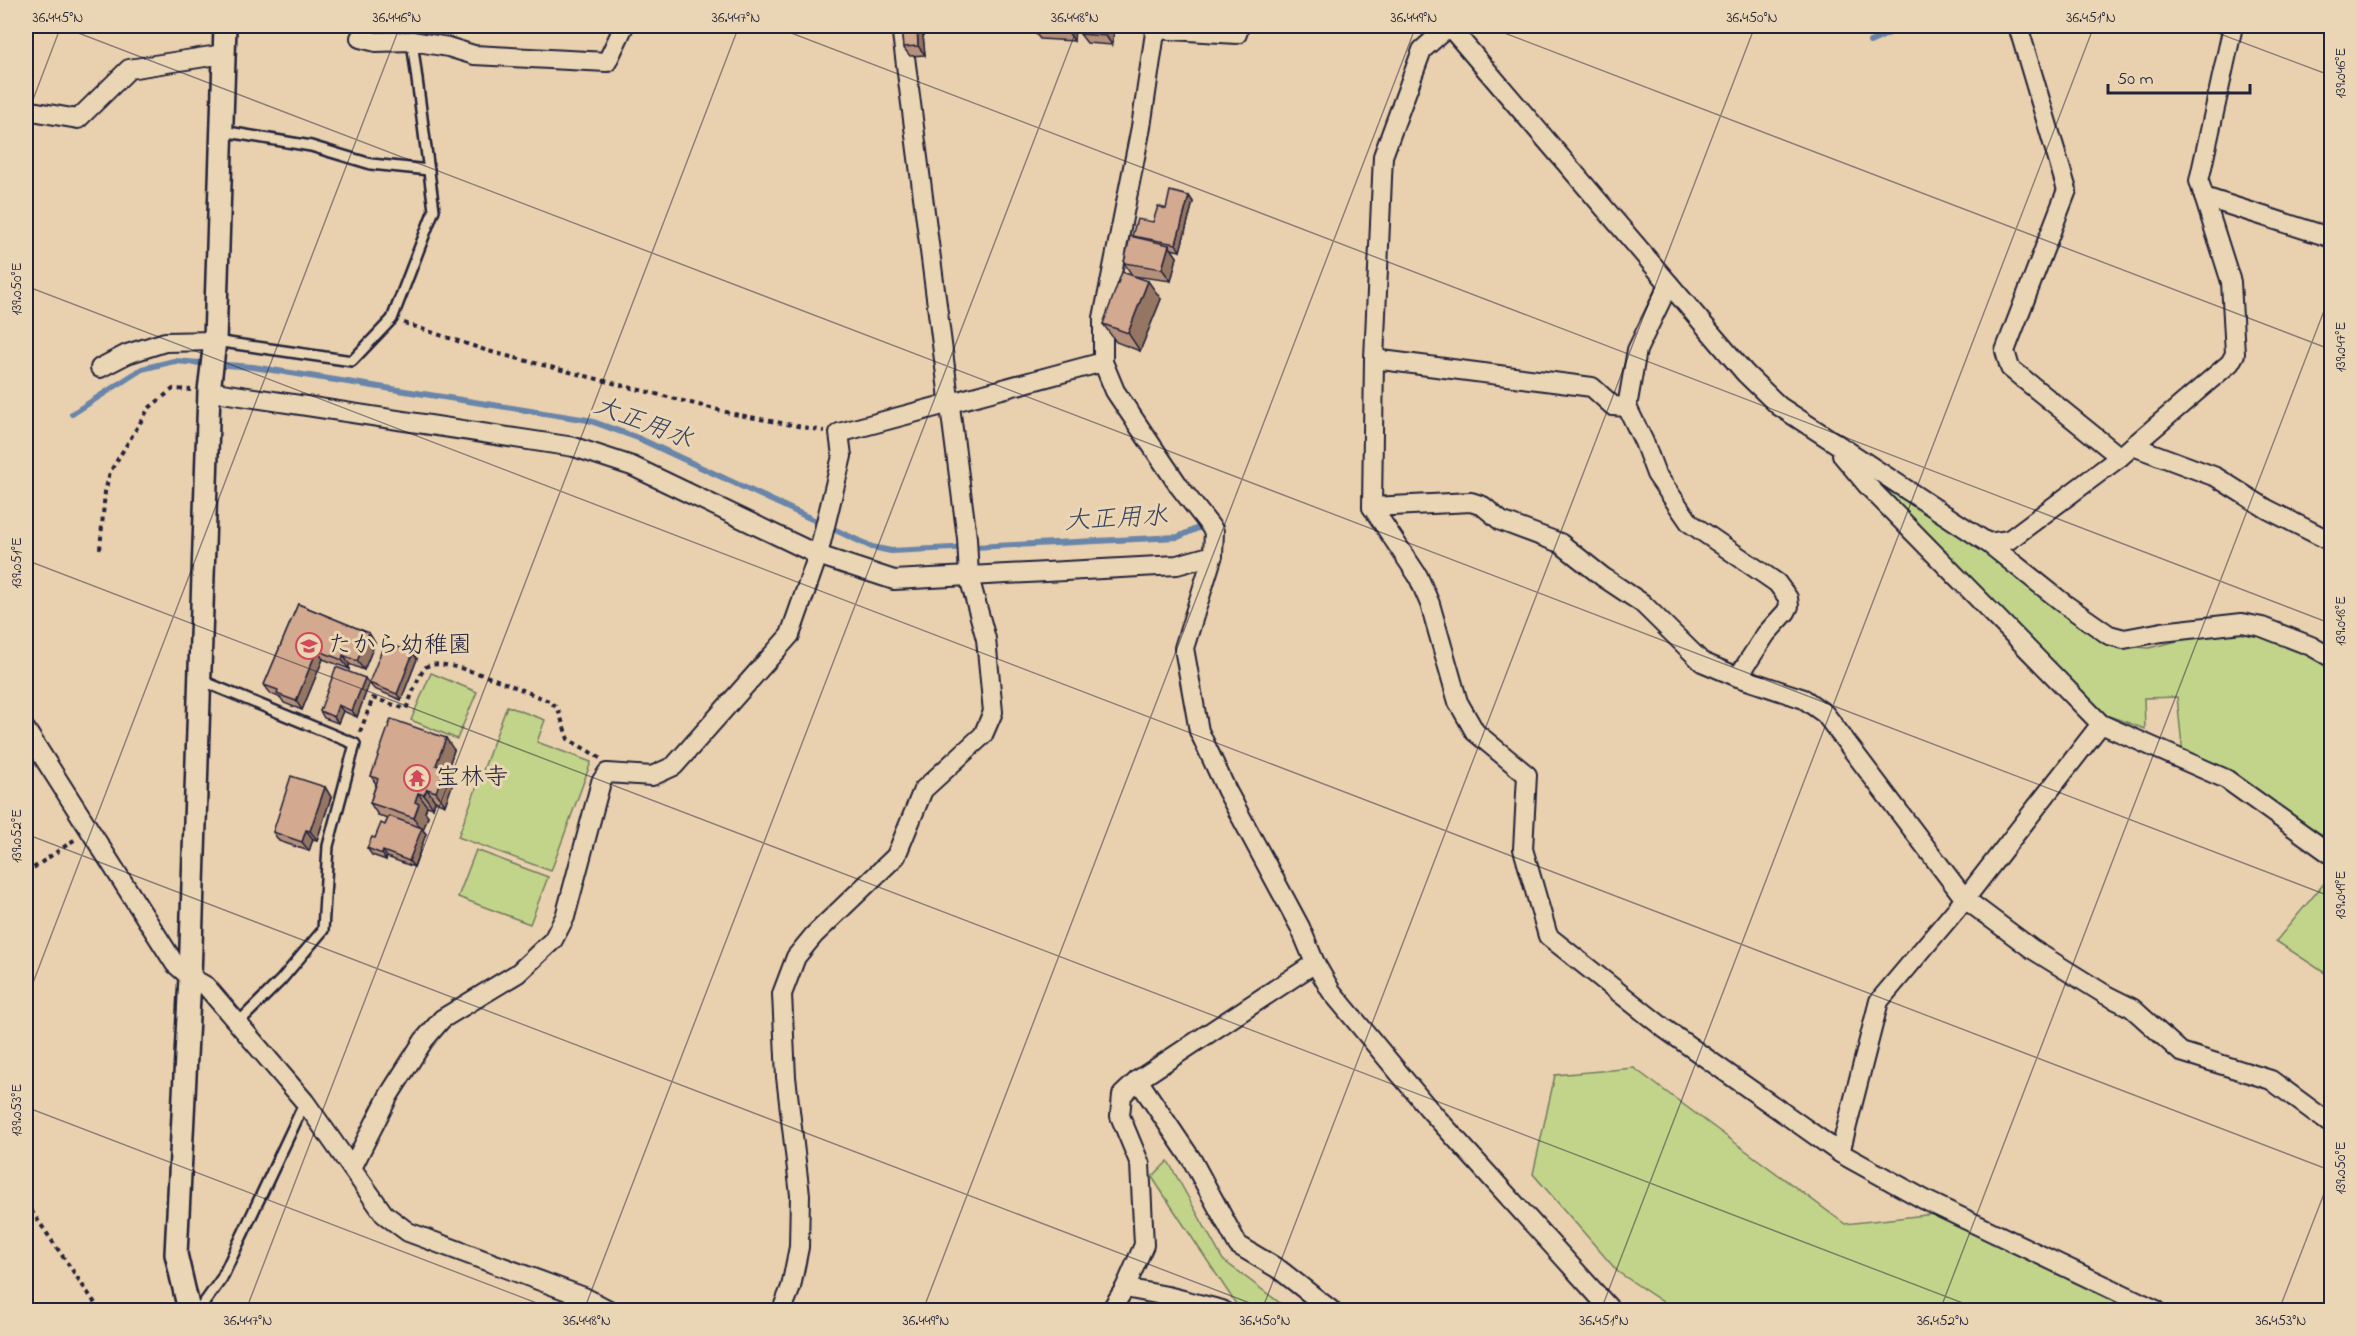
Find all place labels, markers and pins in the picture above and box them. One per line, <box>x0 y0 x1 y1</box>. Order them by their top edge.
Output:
place label: たから幼稚園 <box>328 629 472 664</box>
school or university icon: たから幼稚園 <box>294 631 324 661</box>
place label: 宝林寺 <box>436 761 508 796</box>
temple icon: 宝林寺 <box>402 763 432 793</box>

